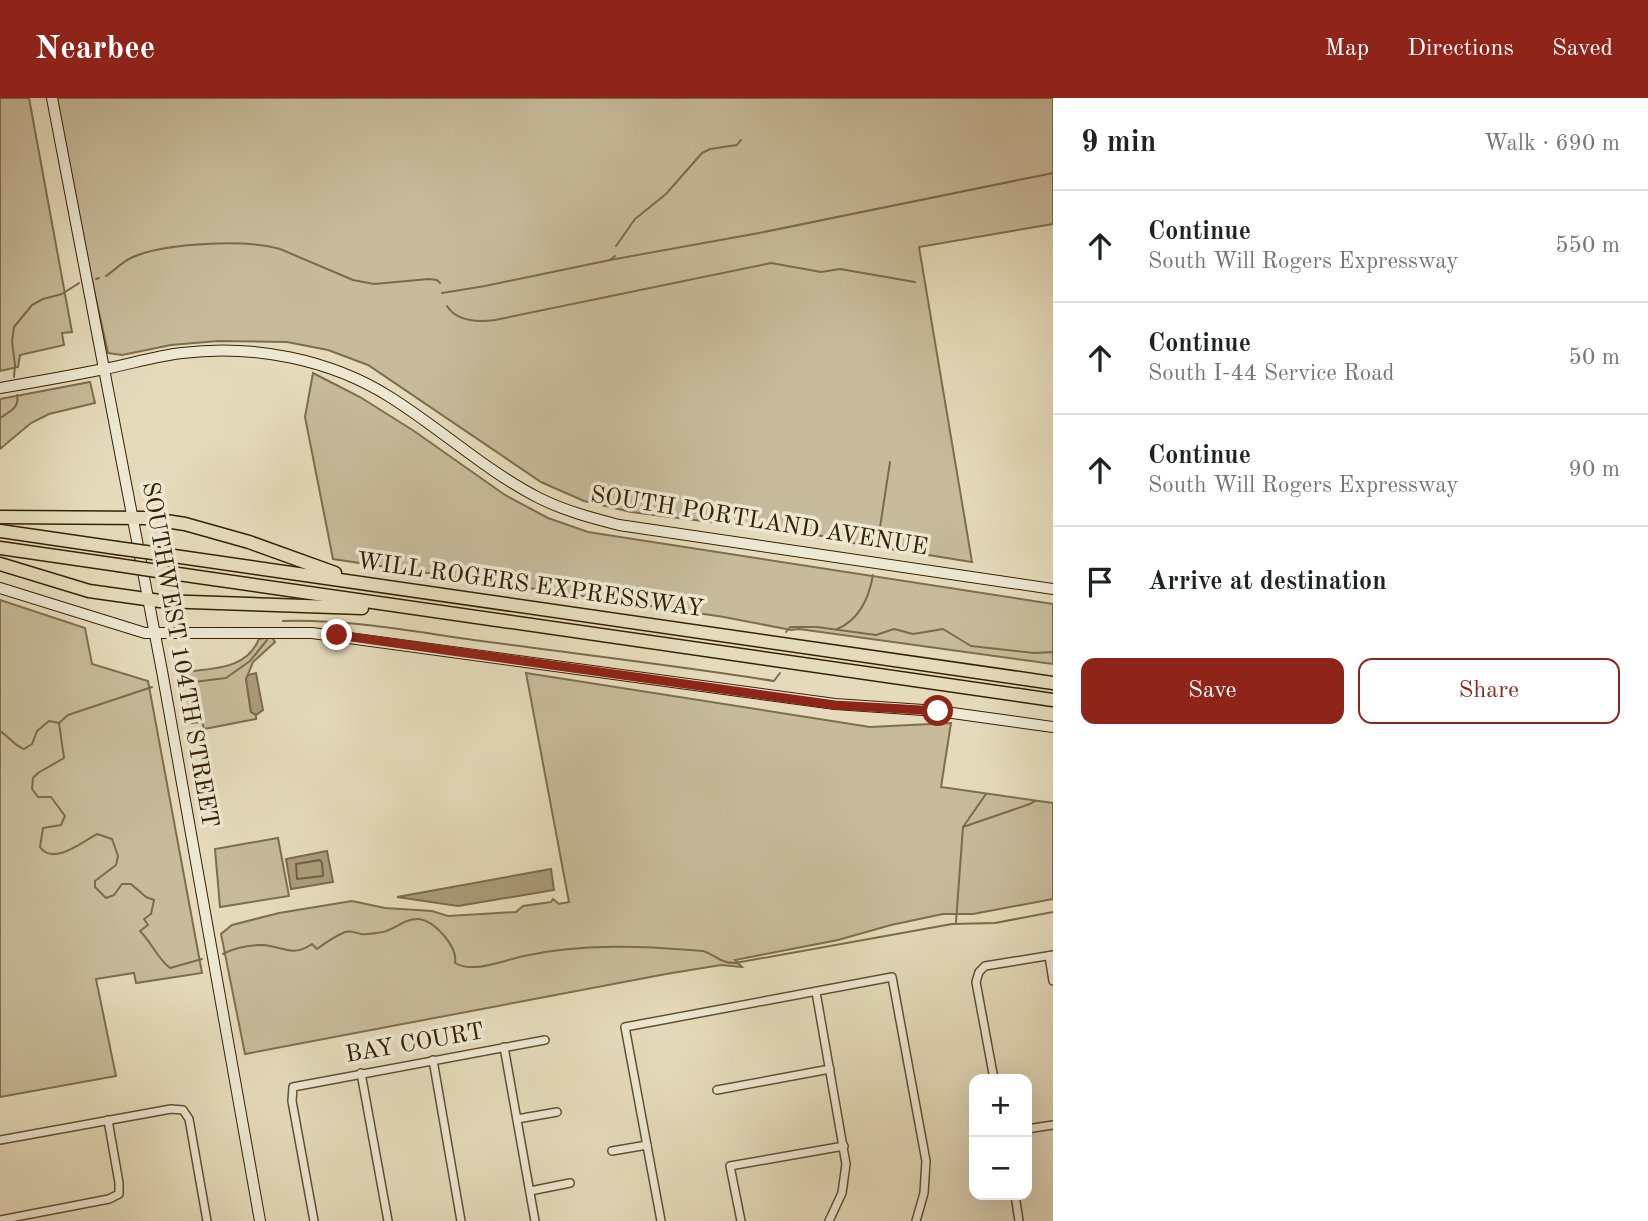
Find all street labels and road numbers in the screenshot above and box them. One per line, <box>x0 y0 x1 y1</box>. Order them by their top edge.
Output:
street label: SOUTHWEST 104TH STREET <box>137 480 221 830</box>
street label: SOUTH PORTLAND AVENUE <box>588 483 930 561</box>
street label: WILL ROGERS EXPRESSWAY <box>355 550 705 622</box>
street label: BAY COURT <box>344 1020 486 1068</box>

